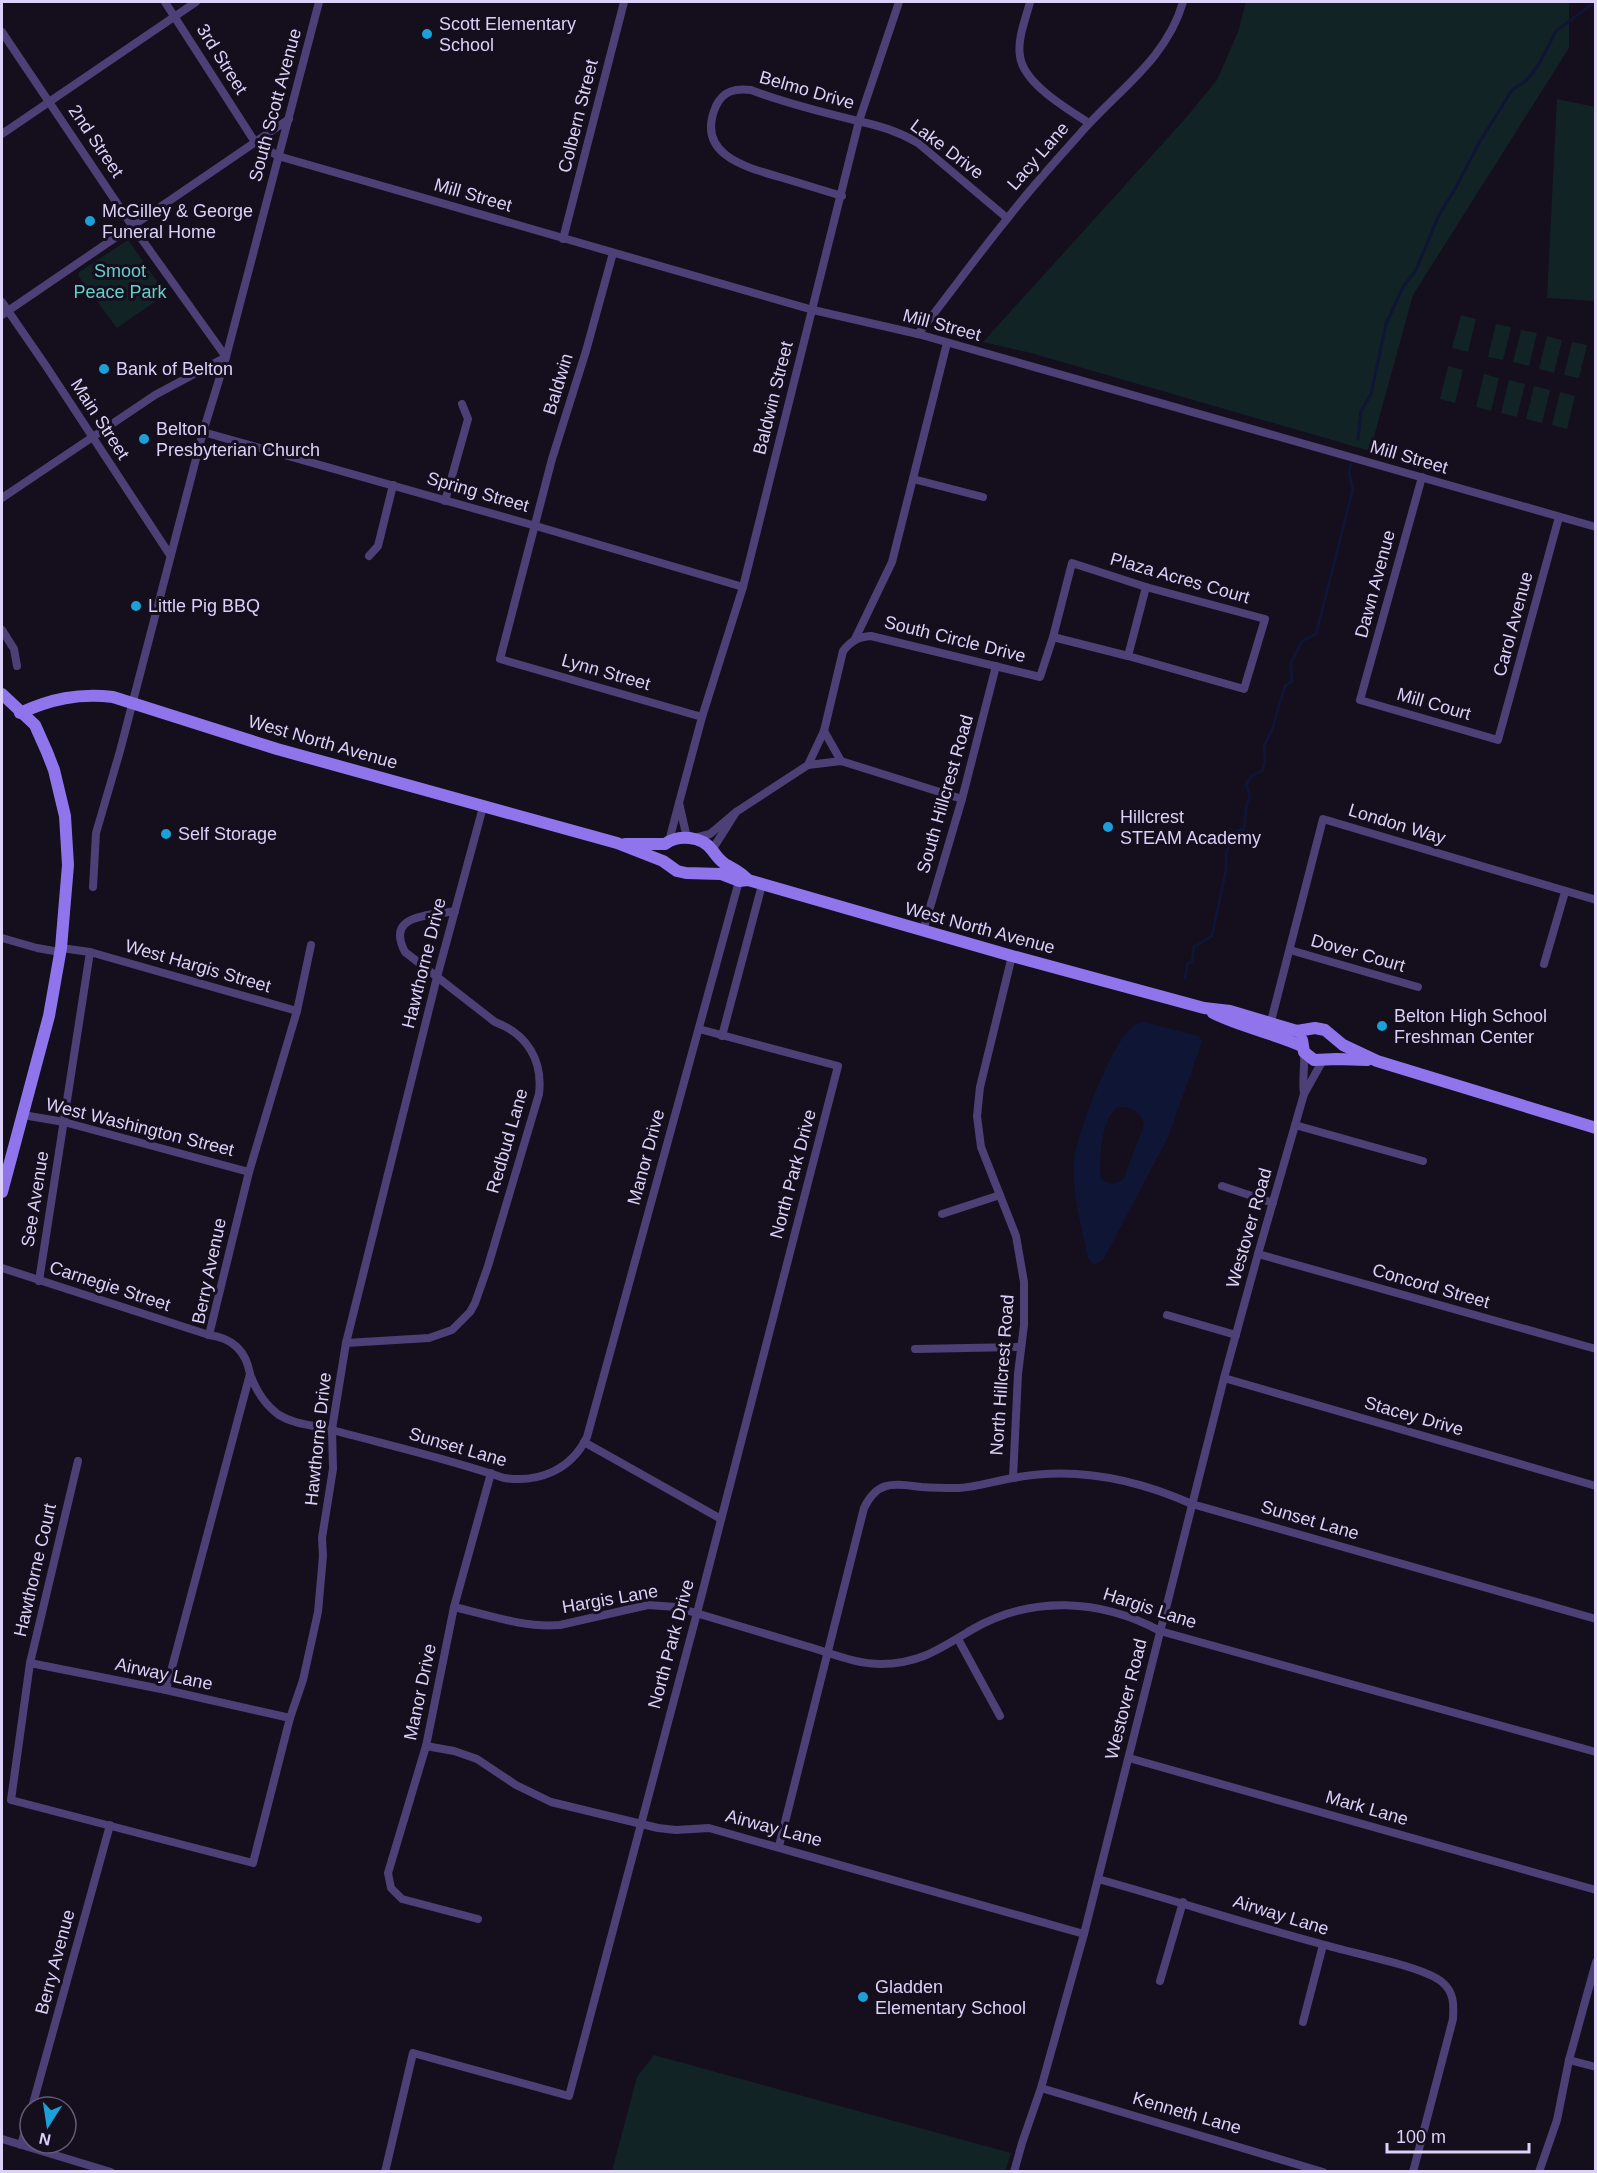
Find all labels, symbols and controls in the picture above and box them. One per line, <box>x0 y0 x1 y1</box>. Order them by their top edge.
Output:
place label: Scott Elementary School <box>439 14 576 55</box>
street label: 3rd Street <box>193 20 251 98</box>
street label: South Scott Avenue <box>245 26 305 184</box>
marker: Scott Elementary School <box>420 27 434 41</box>
street label: Colbern Street <box>554 57 602 175</box>
street label: Belmo Drive <box>757 67 857 113</box>
street label: 2nd Street <box>64 101 128 181</box>
street label: Lake Drive <box>907 115 987 183</box>
street label: Lacy Lane <box>1003 118 1073 194</box>
street label: Mill Street <box>432 174 514 216</box>
place label: McGilley & George Funeral Home <box>102 201 253 242</box>
marker: McGilley & George Funeral Home <box>83 214 97 228</box>
park label: Smoot Peace Park <box>73 261 168 302</box>
street label: Mill Street <box>901 305 983 345</box>
street label: Baldwin Street <box>749 339 797 457</box>
street label: Baldwin <box>539 351 577 417</box>
place label: Bank of Belton <box>116 359 233 379</box>
marker: Bank of Belton <box>97 362 111 376</box>
street label: Main Street <box>67 375 133 463</box>
place label: Belton Presbyterian Church <box>156 419 320 460</box>
marker: Belton Presbyterian Church <box>137 432 151 446</box>
street label: Mill Street <box>1368 436 1450 478</box>
street label: Spring Street <box>425 468 531 516</box>
street label: Dawn Avenue <box>1351 528 1399 640</box>
street label: Plaza Acres Court <box>1108 549 1252 607</box>
street label: Carol Avenue <box>1489 569 1537 679</box>
place label: Little Pig BBQ <box>148 596 260 616</box>
marker: Little Pig BBQ <box>129 599 143 613</box>
street label: South Circle Drive <box>882 612 1028 666</box>
street label: Lynn Street <box>559 650 653 694</box>
street label: Mill Court <box>1395 684 1473 724</box>
street label: West North Avenue <box>246 711 400 773</box>
street label: South Hillcrest Road <box>913 712 977 876</box>
street label: London Way <box>1346 800 1448 848</box>
place label: Hillcrest STEAM Academy <box>1120 807 1261 848</box>
marker: Hillcrest STEAM Academy <box>1101 820 1115 834</box>
place label: Self Storage <box>178 824 277 844</box>
marker: Self Storage <box>159 827 173 841</box>
street label: Hawthorne Drive <box>398 896 450 1030</box>
street label: West North Avenue <box>903 898 1057 958</box>
street label: Dover Court <box>1309 930 1407 976</box>
street label: West Hargis Street <box>123 936 273 996</box>
place label: Belton High School Freshman Center <box>1394 1006 1547 1047</box>
marker: Belton High School Freshman Center <box>1375 1019 1389 1033</box>
street label: Redbud Lane <box>482 1086 532 1196</box>
street label: West Washington Street <box>44 1094 236 1160</box>
street label: Manor Drive <box>624 1107 668 1207</box>
street label: North Park Drive <box>766 1107 820 1241</box>
street label: See Avenue <box>18 1150 52 1248</box>
street label: Westover Road <box>1222 1166 1276 1290</box>
street label: Berry Avenue <box>188 1216 230 1326</box>
street label: Carnegie Street <box>47 1257 173 1315</box>
street label: Concord Street <box>1370 1260 1492 1312</box>
street label: North Hillcrest Road <box>986 1294 1018 1456</box>
street label: Hawthorne Drive <box>301 1371 335 1507</box>
street label: Stacey Drive <box>1362 1392 1466 1440</box>
street label: Sunset Lane <box>407 1423 509 1471</box>
street label: Sunset Lane <box>1259 1496 1361 1544</box>
street label: Hawthorne Court <box>10 1501 60 1639</box>
street label: North Park Drive <box>644 1577 698 1711</box>
street label: Hargis Lane <box>560 1581 660 1617</box>
street label: Hargis Lane <box>1101 1583 1199 1633</box>
street label: Westover Road <box>1101 1637 1151 1761</box>
street label: Manor Drive <box>400 1642 440 1742</box>
street label: Airway Lane <box>113 1654 215 1694</box>
street label: Mark Lane <box>1323 1787 1411 1829</box>
street label: Airway Lane <box>724 1806 824 1850</box>
street label: Airway Lane <box>1231 1891 1331 1939</box>
street label: Berry Avenue <box>31 1907 79 2017</box>
place label: Gladden Elementary School <box>875 1977 1026 2018</box>
marker: Gladden Elementary School <box>856 1990 870 2004</box>
street label: Kenneth Lane <box>1130 2088 1244 2138</box>
north arrow <box>18 2095 78 2155</box>
scale bar <box>1387 2116 1530 2154</box>
text: 100 m <box>1396 2127 1446 2147</box>
text: N <box>38 2130 52 2149</box>

